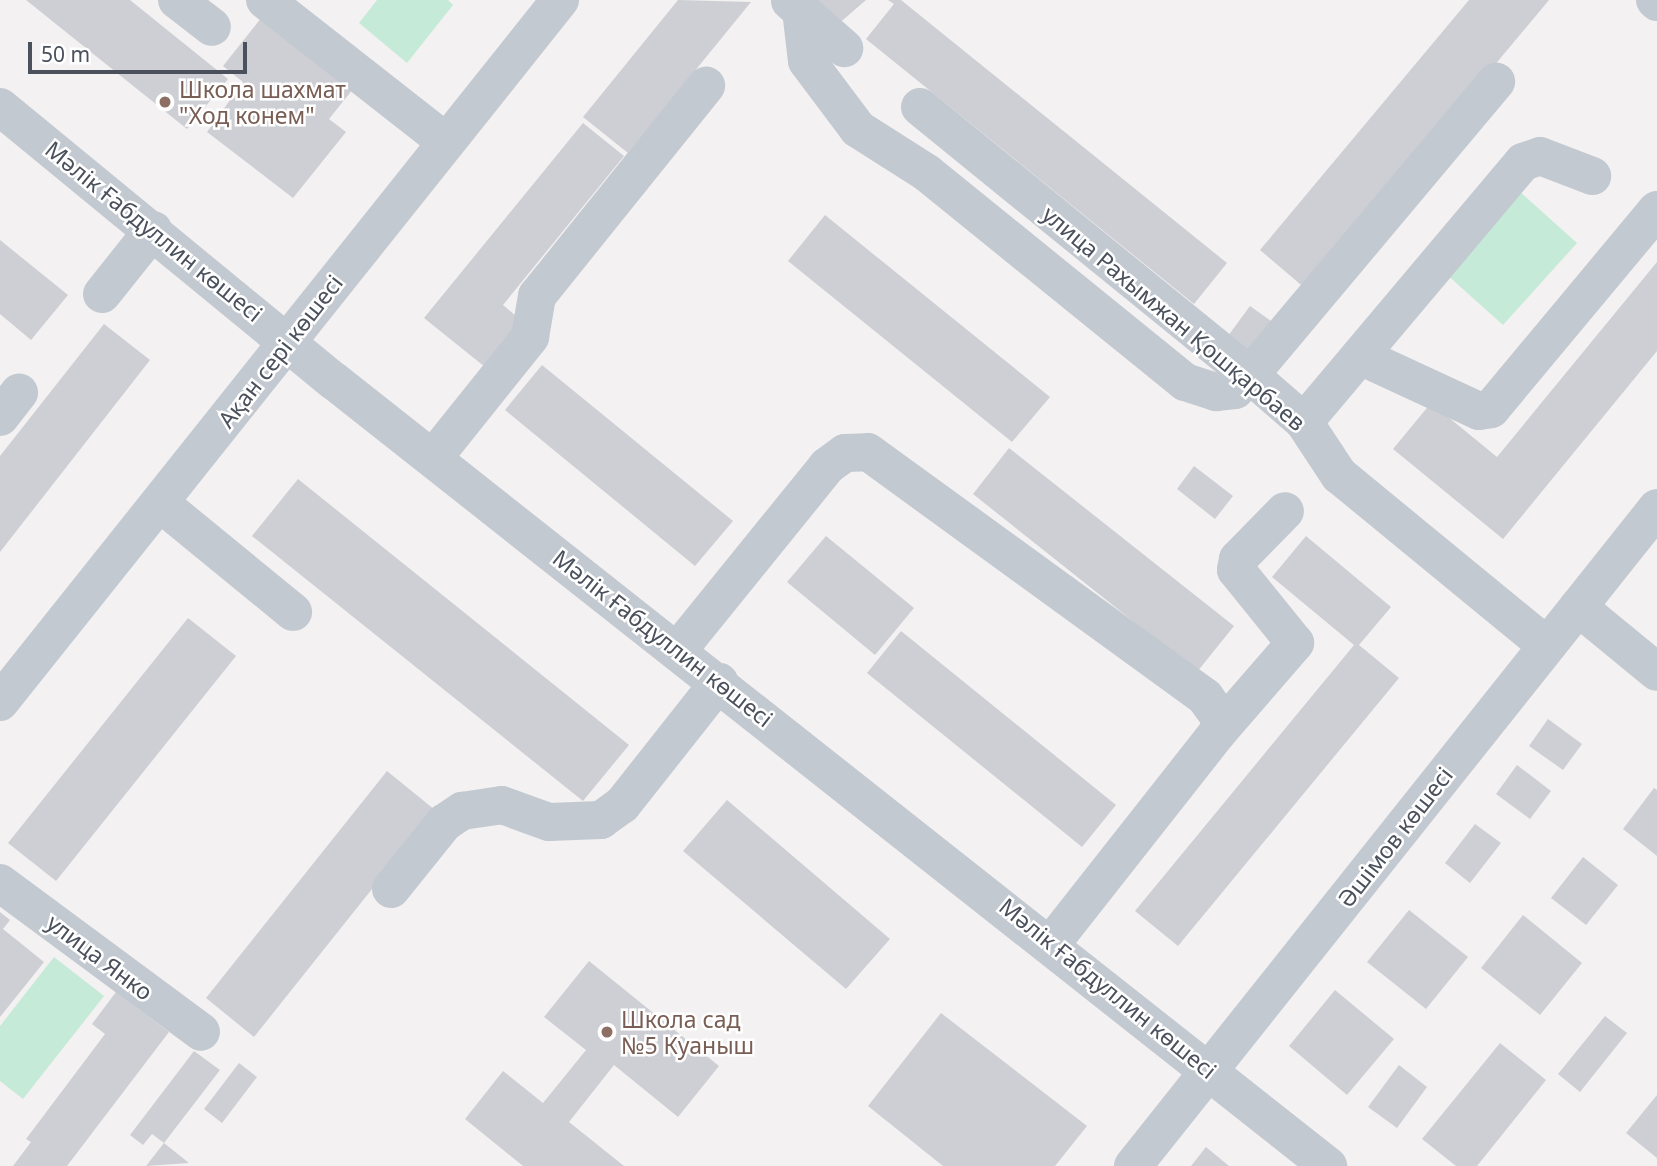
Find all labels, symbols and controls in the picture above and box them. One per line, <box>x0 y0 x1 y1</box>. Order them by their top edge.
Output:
scale bar <box>32 28 250 72</box>
text: 50 m <box>41 40 90 68</box>
place label: Школа шахмат "Ход конем" <box>179 75 346 129</box>
marker: Школа шахмат "Ход конем" <box>157 94 173 110</box>
street label: Мәлік Ғабдуллин көшесі <box>40 135 268 327</box>
street label: улица Рахымжан Қошқарбаев <box>1037 200 1311 436</box>
street label: Ақан сері көшесі <box>212 269 348 433</box>
street label: Мәлік Ғабдуллин көшесі <box>548 544 778 732</box>
street label: Әшімов көшесі <box>1332 762 1458 912</box>
street label: Мәлік Ғабдуллин көшесі <box>994 892 1222 1084</box>
street label: улица Янко <box>42 908 158 1006</box>
place label: Школа сад №5 Куаныш <box>621 1005 754 1059</box>
marker: Школа сад №5 Куаныш <box>599 1024 615 1040</box>

